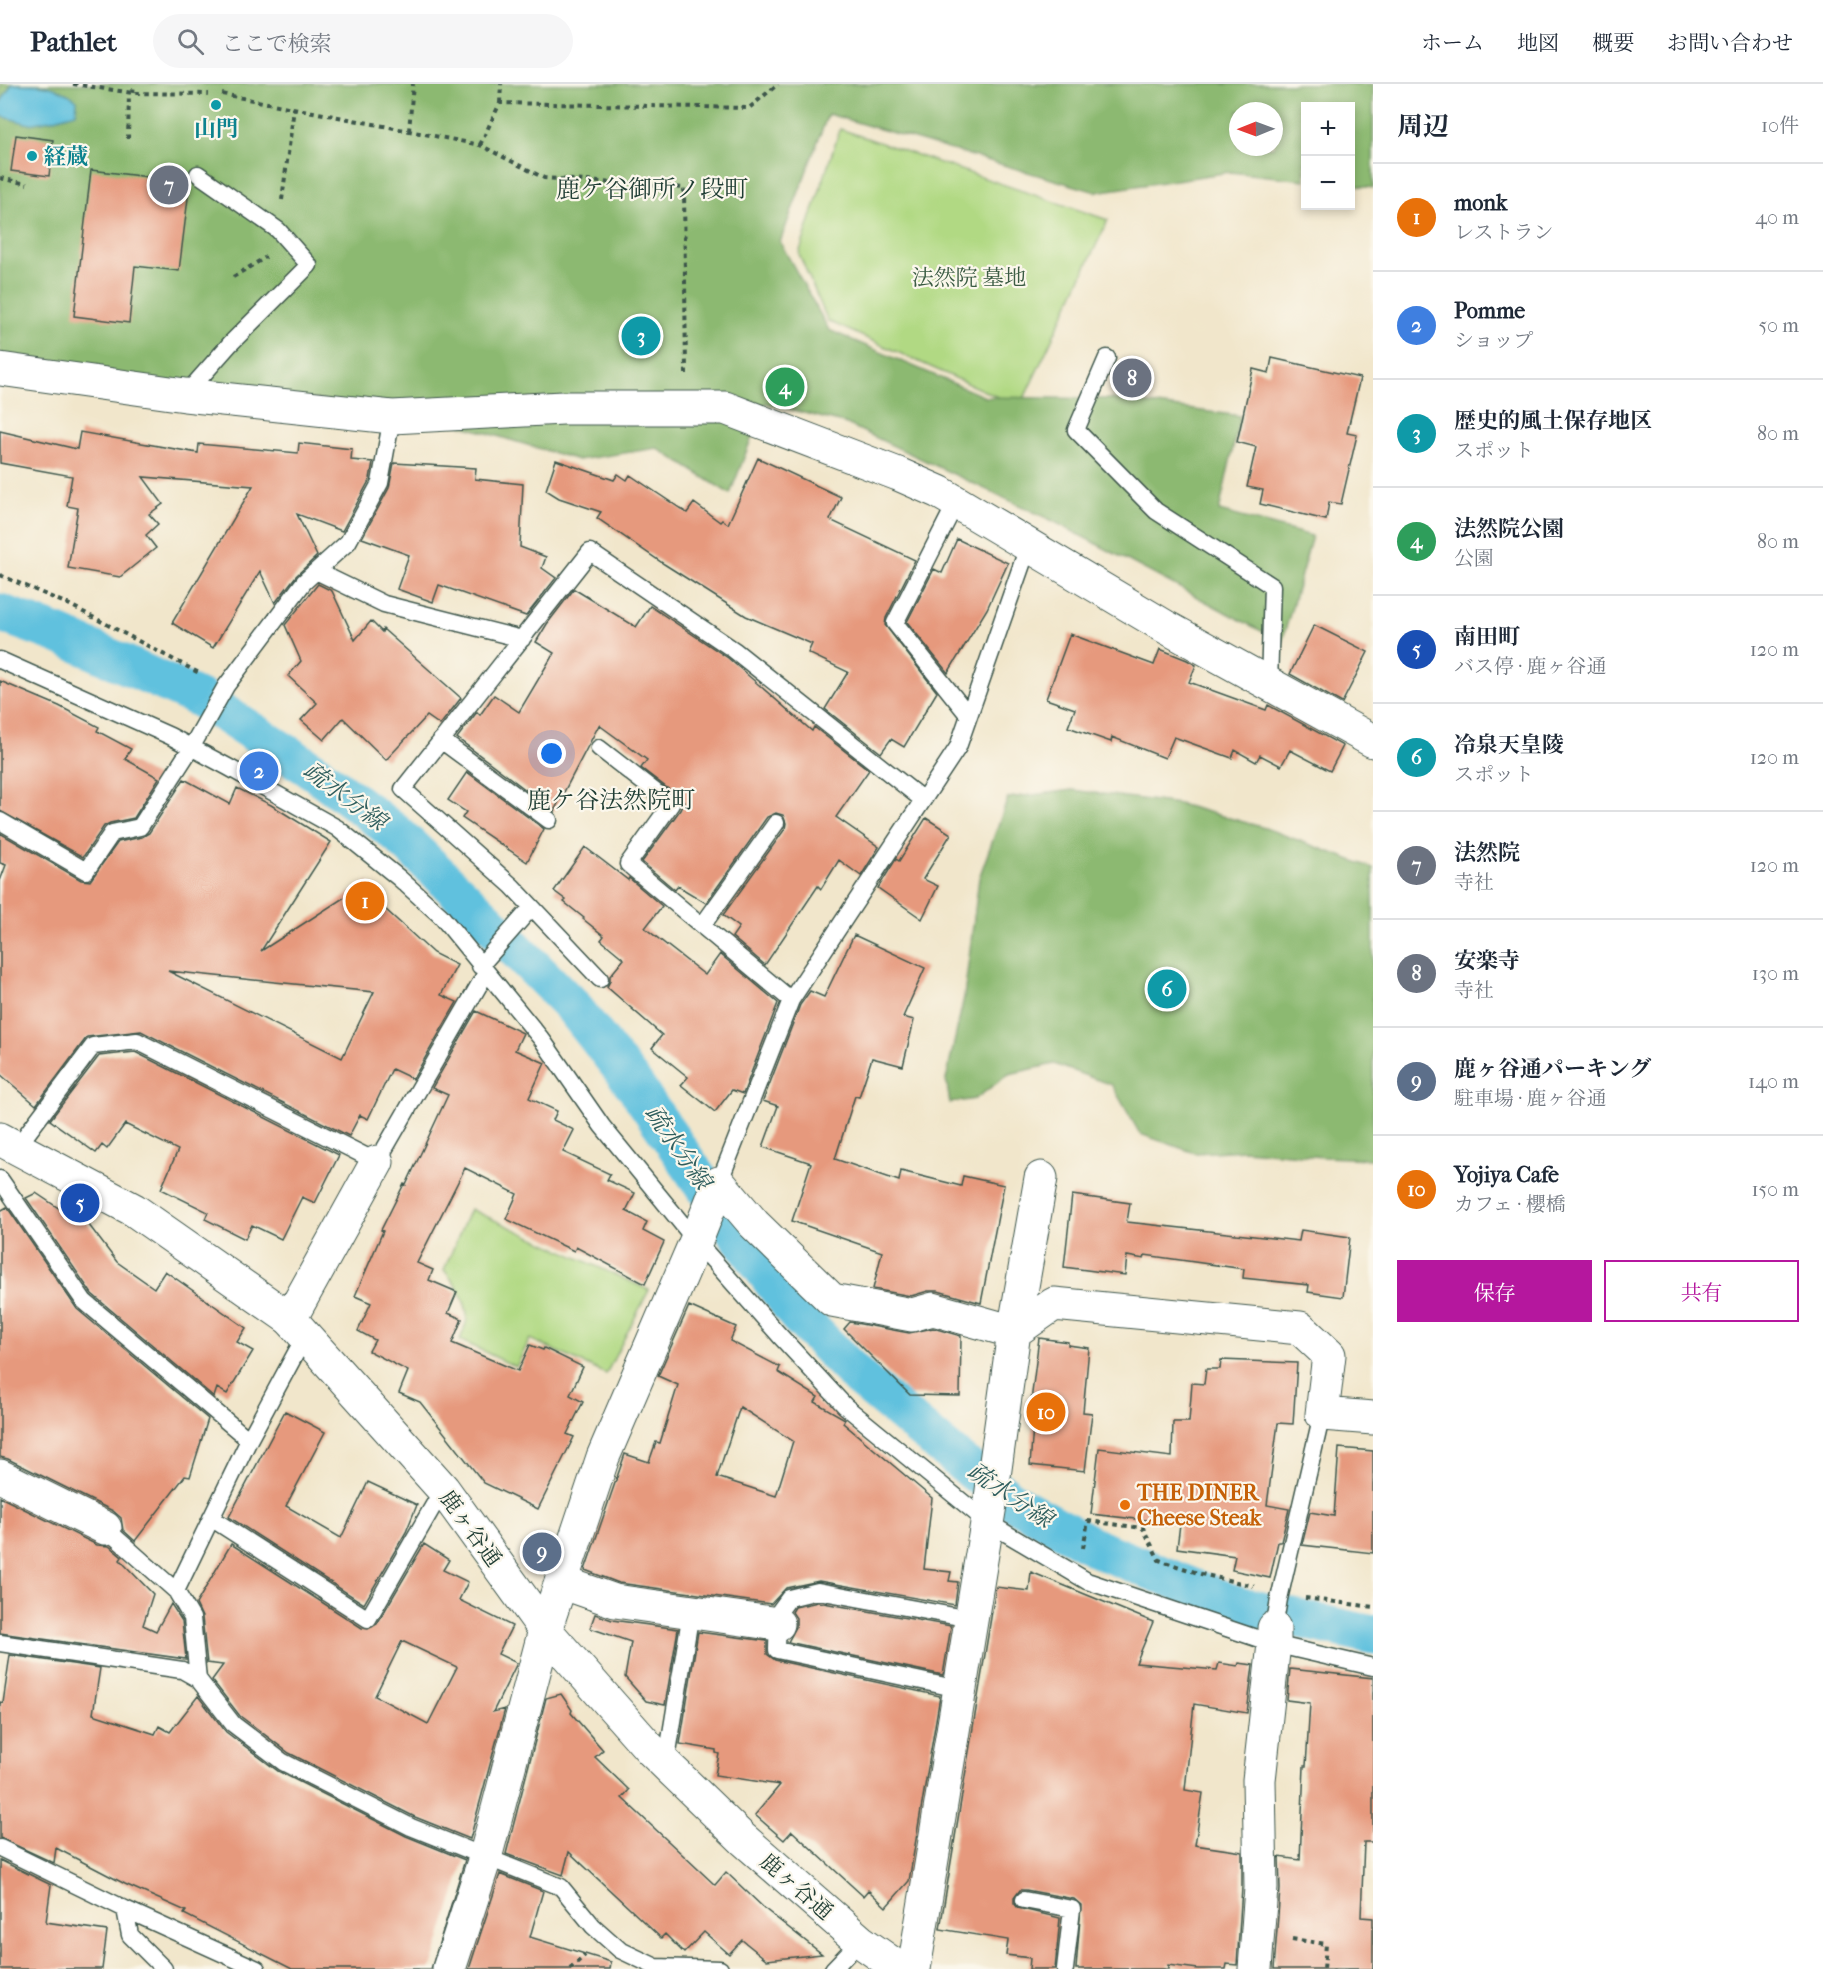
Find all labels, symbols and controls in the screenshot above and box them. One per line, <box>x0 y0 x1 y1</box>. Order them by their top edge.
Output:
search box <box>153 14 573 68</box>
text: Pathlet <box>30 25 117 58</box>
icon: search <box>174 25 207 58</box>
text: ここで検索 <box>222 31 332 57</box>
text: ホーム <box>1421 31 1484 55</box>
text: 地図 <box>1517 31 1559 55</box>
text: 概要 <box>1592 31 1634 55</box>
text: お問い合わせ <box>1667 31 1793 55</box>
marker: 山門 <box>209 98 223 112</box>
north arrow <box>1229 102 1283 156</box>
map controls <box>1301 102 1355 210</box>
button: + <box>1301 102 1355 156</box>
text: 周辺 <box>1397 111 1449 142</box>
text: 10件 <box>1761 114 1799 137</box>
place label: 山門 <box>194 116 238 142</box>
place label: 経蔵 <box>44 144 88 170</box>
marker: 経蔵 <box>25 149 39 163</box>
button: − <box>1301 156 1355 210</box>
pin: 7 <box>150 162 188 208</box>
district label: 鹿ケ谷御所ノ段町 <box>556 175 748 203</box>
text: monk <box>1454 190 1507 216</box>
text: 1 <box>1413 206 1420 229</box>
text: 40 m <box>1755 206 1799 229</box>
text: レストラン <box>1454 221 1553 244</box>
park label: 法然院 墓地 <box>912 265 1026 291</box>
text: Pomme <box>1454 298 1525 324</box>
pin: 3 <box>622 314 660 358</box>
text: 2 <box>1411 314 1422 337</box>
text: 50 m <box>1758 314 1799 337</box>
text: ショップ <box>1454 329 1534 352</box>
pin: 8 <box>1112 356 1152 400</box>
pin: 4 <box>766 364 804 410</box>
text: 歴史的風土保存地区 <box>1454 408 1652 434</box>
text: 3 <box>1412 422 1421 445</box>
text: 80 m <box>1757 422 1799 445</box>
text: スポット <box>1454 439 1534 462</box>
text: 法然院公園 <box>1454 516 1564 542</box>
text: 4 <box>1411 530 1422 553</box>
text: 80 m <box>1757 530 1799 553</box>
text: 公園 <box>1454 547 1494 570</box>
text: 南田町 <box>1454 624 1520 650</box>
text: 5 <box>1412 638 1421 661</box>
text: 120 m <box>1750 638 1799 661</box>
text: バス停 · 鹿ヶ谷通 <box>1454 655 1607 678</box>
text: 冷泉天皇陵 <box>1454 732 1564 758</box>
your location <box>537 739 566 768</box>
text: 6 <box>1411 746 1422 769</box>
text: 120 m <box>1750 746 1799 769</box>
pin: 2 <box>240 748 278 794</box>
water label: 疏水分線 <box>298 756 394 838</box>
text: スポット <box>1454 763 1534 786</box>
district label: 鹿ケ谷法然院町 <box>527 786 695 814</box>
text: 法然院 <box>1454 840 1520 866</box>
text: 7 <box>1412 854 1421 877</box>
text: 120 m <box>1750 854 1799 877</box>
text: 寺社 <box>1454 871 1494 894</box>
pin: 1 <box>346 878 385 924</box>
text: 安楽寺 <box>1454 948 1520 974</box>
text: 8 <box>1411 962 1422 985</box>
text: 130 m <box>1752 962 1799 985</box>
pin: 6 <box>1148 966 1186 1012</box>
text: 寺社 <box>1454 979 1494 1002</box>
text: 鹿ヶ谷通パーキング <box>1454 1056 1651 1082</box>
text: 9 <box>1411 1070 1422 1093</box>
text: 140 m <box>1748 1070 1799 1093</box>
text: 駐車場 · 鹿ヶ谷通 <box>1454 1087 1607 1110</box>
water label: 疏水分線 <box>639 1100 719 1197</box>
text: Yojiya Cafe <box>1454 1162 1559 1188</box>
text: 10 <box>1407 1178 1426 1201</box>
text: 150 m <box>1751 1178 1799 1201</box>
pin: 5 <box>60 1180 100 1226</box>
text: カフェ · 櫻橋 <box>1454 1193 1566 1216</box>
button: 保存 <box>1397 1260 1592 1322</box>
button: 共有 <box>1604 1260 1799 1322</box>
pin: 10 <box>1026 1390 1066 1434</box>
water label: 疏水分線 <box>962 1457 1060 1535</box>
place label: THE DINER Cheese Steak <box>1136 1480 1262 1531</box>
street label: 鹿ヶ谷通 <box>434 1485 507 1572</box>
marker: THE DINER Cheese Steak <box>1118 1498 1132 1512</box>
pin: 9 <box>522 1530 562 1574</box>
street label: 鹿ヶ谷通 <box>755 1848 838 1925</box>

